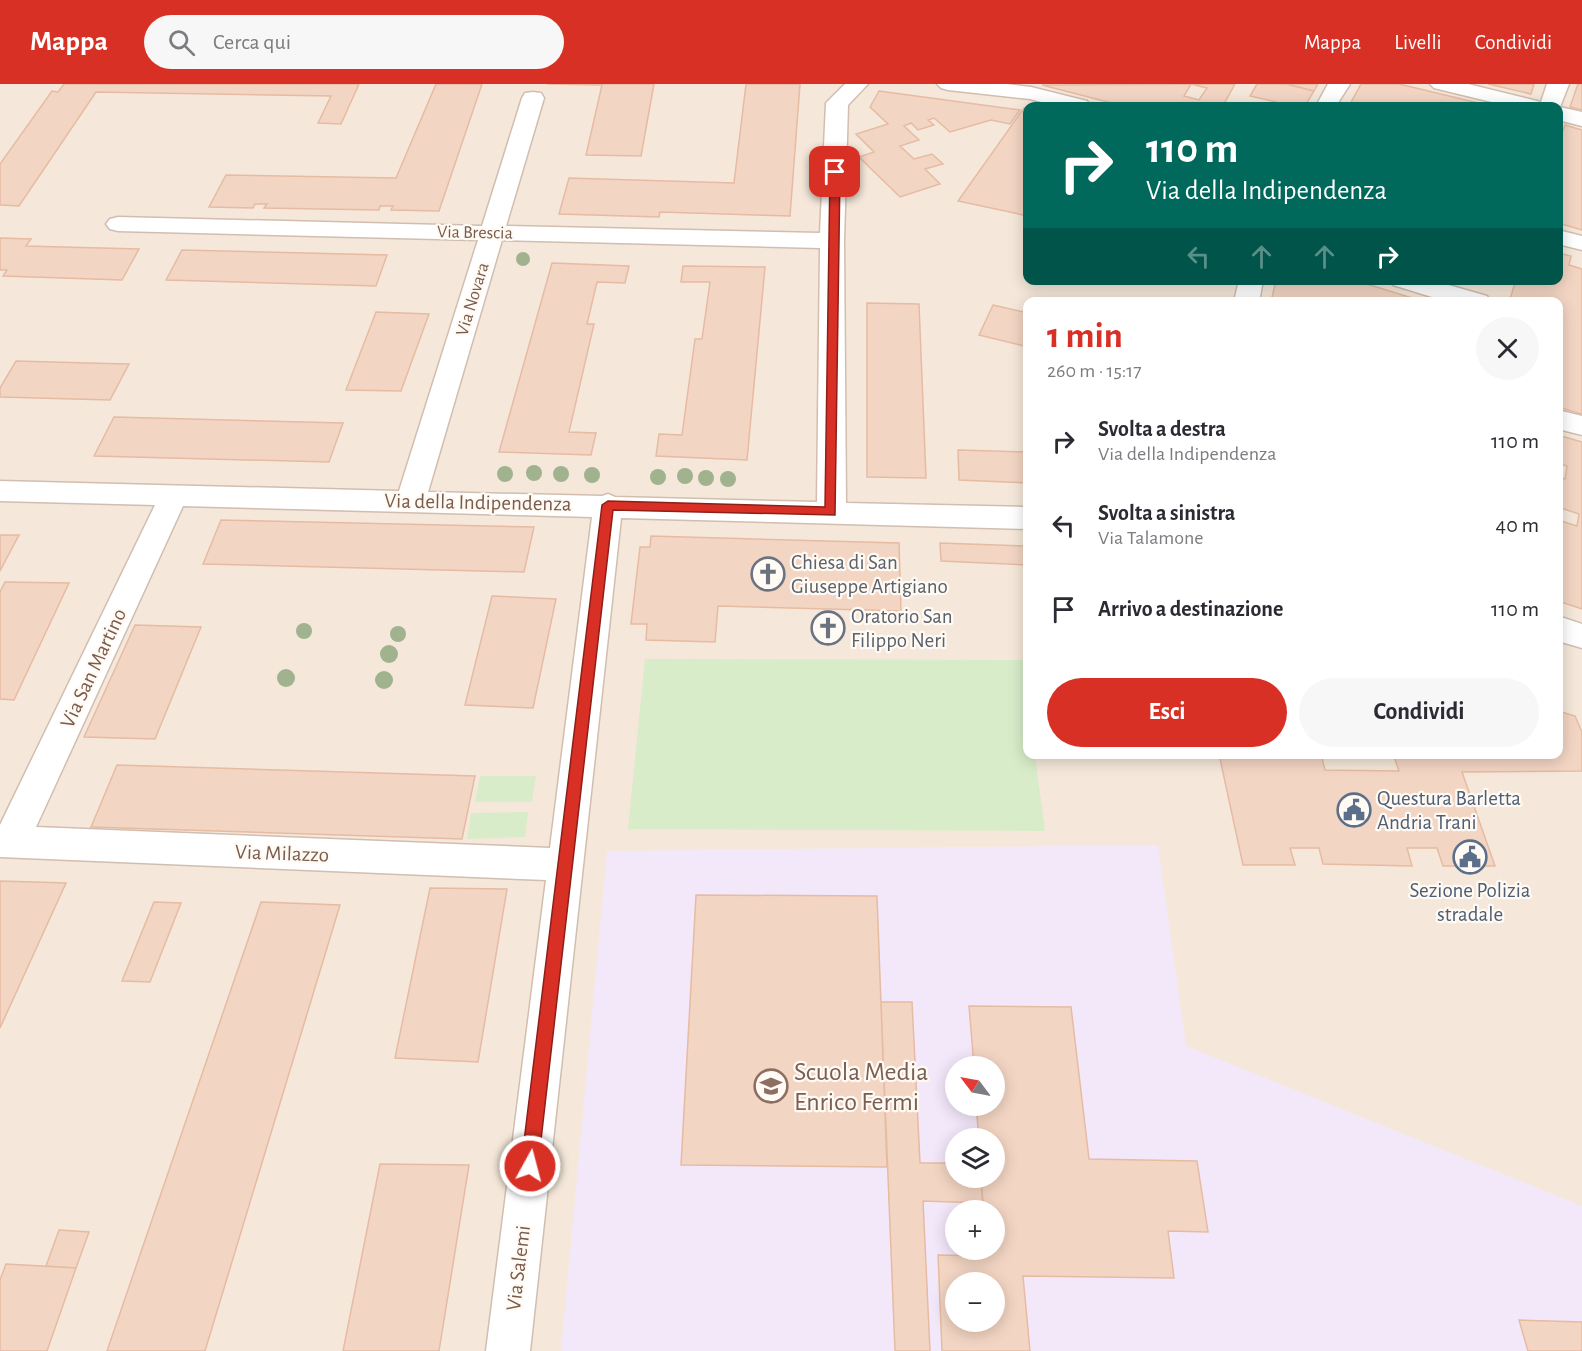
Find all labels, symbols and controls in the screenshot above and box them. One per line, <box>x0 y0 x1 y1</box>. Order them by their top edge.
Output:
search box <box>144 15 564 69</box>
icon: search <box>165 26 198 59</box>
text: Mappa <box>30 28 108 56</box>
text: Cerca qui <box>213 31 291 53</box>
text: Mappa <box>1304 32 1361 53</box>
text: Livelli <box>1394 32 1442 53</box>
text: Condividi <box>1475 32 1552 53</box>
icon: right <box>1047 126 1125 204</box>
text: 110 m <box>1146 128 1238 170</box>
pin <box>809 146 860 197</box>
icon: arrive <box>818 155 851 188</box>
text: Via della Indipendenza <box>1146 177 1387 204</box>
street label: Via Brescia <box>437 223 513 243</box>
icon: left <box>1182 240 1215 273</box>
icon: ahead <box>1245 240 1278 273</box>
icon: ahead <box>1308 240 1341 273</box>
icon: right <box>1371 240 1404 273</box>
street label: Via Novara <box>453 260 493 338</box>
button: close <box>1476 317 1539 380</box>
text: 1 min <box>1047 318 1123 354</box>
text: 260 m · 15:17 <box>1047 361 1142 381</box>
text: Svolta a destra <box>1098 418 1226 440</box>
icon: right <box>1047 425 1080 458</box>
text: 110 m <box>1491 430 1539 452</box>
text: Via della Indipendenza <box>1098 444 1276 464</box>
street label: Via della Indipendenza <box>384 490 572 515</box>
text: Svolta a sinistra <box>1098 502 1235 524</box>
icon: left <box>1047 509 1080 542</box>
text: 40 m <box>1496 514 1539 536</box>
text: Via Talamone <box>1098 528 1204 548</box>
place label: Chiesa di San Giuseppe Artigiano <box>791 552 948 597</box>
church icon: Chiesa di San Giuseppe Artigiano <box>750 556 786 592</box>
icon: arrive <box>1047 593 1080 626</box>
text: Arrivo a destinazione <box>1098 598 1283 620</box>
text: 110 m <box>1491 598 1539 620</box>
street label: Via San Martino <box>57 605 130 731</box>
place label: Oratorio San Filippo Neri <box>851 606 953 651</box>
church icon: Oratorio San Filippo Neri <box>810 610 846 646</box>
button: Esci <box>1047 678 1287 747</box>
button: Condividi <box>1299 678 1539 747</box>
place label: Questura Barletta Andria Trani <box>1377 788 1521 833</box>
public building icon: Questura Barletta Andria Trani <box>1336 792 1372 828</box>
public building icon: Sezione Polizia stradale <box>1452 839 1488 875</box>
street label: Via Milazzo <box>235 841 329 866</box>
place label: Sezione Polizia stradale <box>1409 880 1531 925</box>
north arrow <box>945 1056 1005 1116</box>
map controls <box>945 1056 1005 1332</box>
place label: Scuola Media Enrico Fermi <box>794 1059 928 1115</box>
school or university icon: Scuola Media Enrico Fermi <box>753 1068 789 1104</box>
button: layers <box>945 1128 1005 1188</box>
position arrow <box>498 1134 562 1198</box>
button: + <box>945 1200 1005 1260</box>
street label: Via Salemi <box>503 1224 534 1312</box>
button: − <box>945 1272 1005 1332</box>

